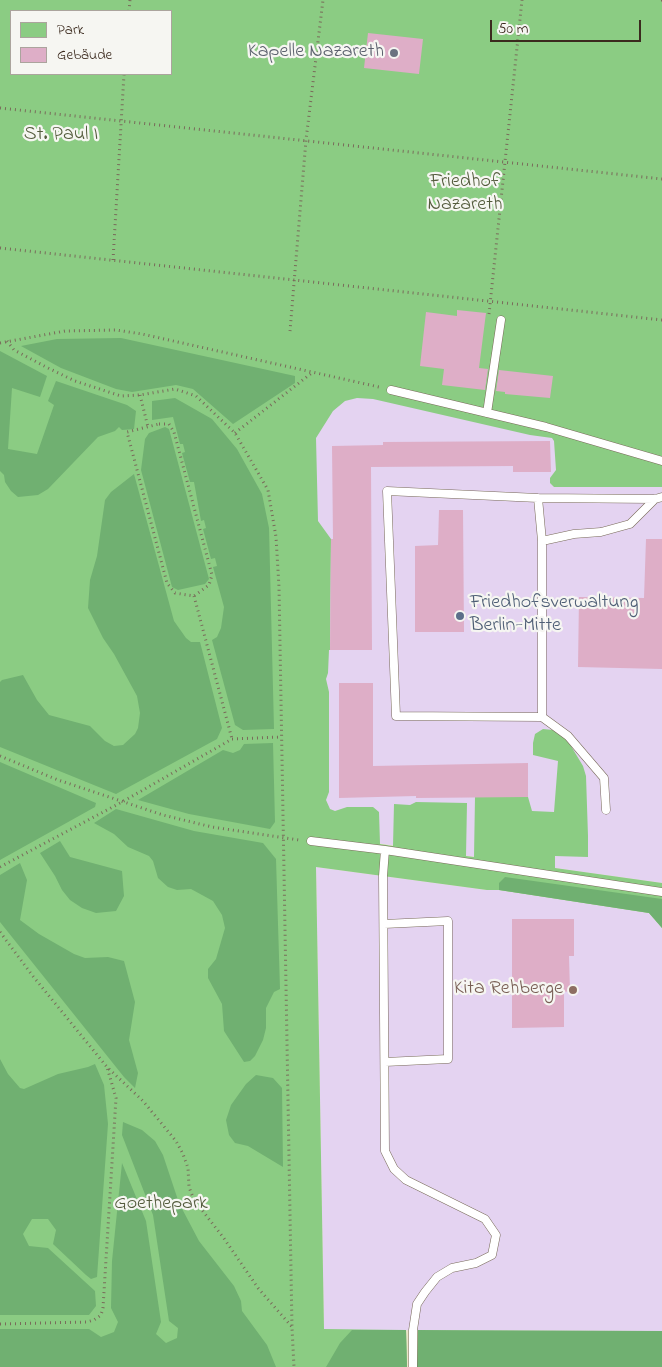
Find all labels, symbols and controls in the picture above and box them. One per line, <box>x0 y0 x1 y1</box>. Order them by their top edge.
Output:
legend <box>10 10 172 75</box>
scale bar <box>492 10 643 42</box>
text: 50 m <box>498 18 528 40</box>
text: Park <box>57 19 84 41</box>
place label: Kapelle Nazareth <box>248 41 384 65</box>
text: Gebäude <box>57 44 112 66</box>
marker: Kapelle Nazareth <box>388 47 400 59</box>
park label: St. Paul I <box>24 124 98 148</box>
park label: Friedhof Nazareth <box>428 171 502 218</box>
place label: Friedhofsverwaltung Berlin-Mitte <box>470 592 638 639</box>
marker: Friedhofsverwaltung Berlin-Mitte <box>454 610 466 622</box>
place label: Kita Rehberge <box>454 978 563 1002</box>
marker: Kita Rehberge <box>567 984 579 996</box>
park label: Goethepark <box>114 1193 208 1217</box>

